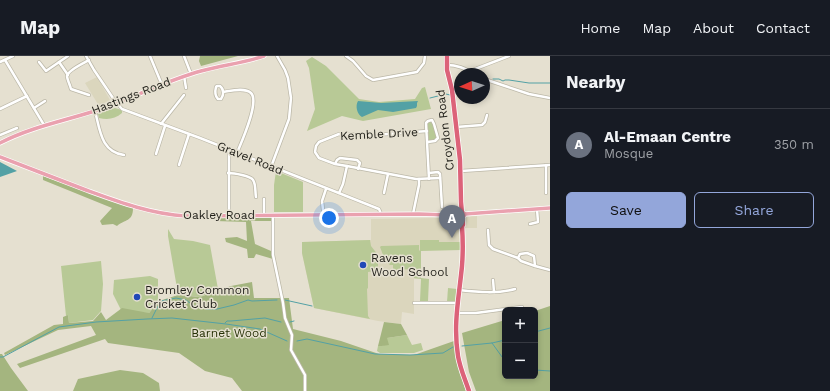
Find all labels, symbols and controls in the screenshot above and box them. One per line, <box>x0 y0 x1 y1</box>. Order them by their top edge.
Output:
text: Map <box>20 16 60 39</box>
text: Home <box>580 20 620 36</box>
text: Map <box>642 20 671 36</box>
text: About <box>693 20 734 36</box>
text: Contact <box>756 20 810 36</box>
north arrow <box>454 68 490 104</box>
text: Nearby <box>566 72 625 92</box>
street label: Hastings Road <box>89 74 173 118</box>
street label: Croydon Road <box>433 89 457 171</box>
street label: Kemble Drive <box>340 125 418 143</box>
text: Al-Emaan Centre <box>604 128 731 146</box>
text: A <box>575 137 583 152</box>
text: 350 m <box>774 137 814 152</box>
street label: Gravel Road <box>215 138 285 178</box>
text: Mosque <box>604 146 653 161</box>
button: Save <box>566 192 686 228</box>
button: Share <box>694 192 814 228</box>
pin: A <box>439 205 465 238</box>
street label: Oakley Road <box>183 208 255 222</box>
your location <box>319 208 339 228</box>
place label: Ravens Wood School <box>371 251 448 279</box>
marker: Ravens Wood School <box>358 260 368 270</box>
place label: Bromley Common Cricket Club <box>145 283 249 311</box>
marker: Bromley Common Cricket Club <box>132 292 142 302</box>
map controls <box>502 307 538 379</box>
button: + <box>502 307 538 343</box>
park label: Barnet Wood <box>191 326 267 340</box>
button: − <box>502 343 538 379</box>

